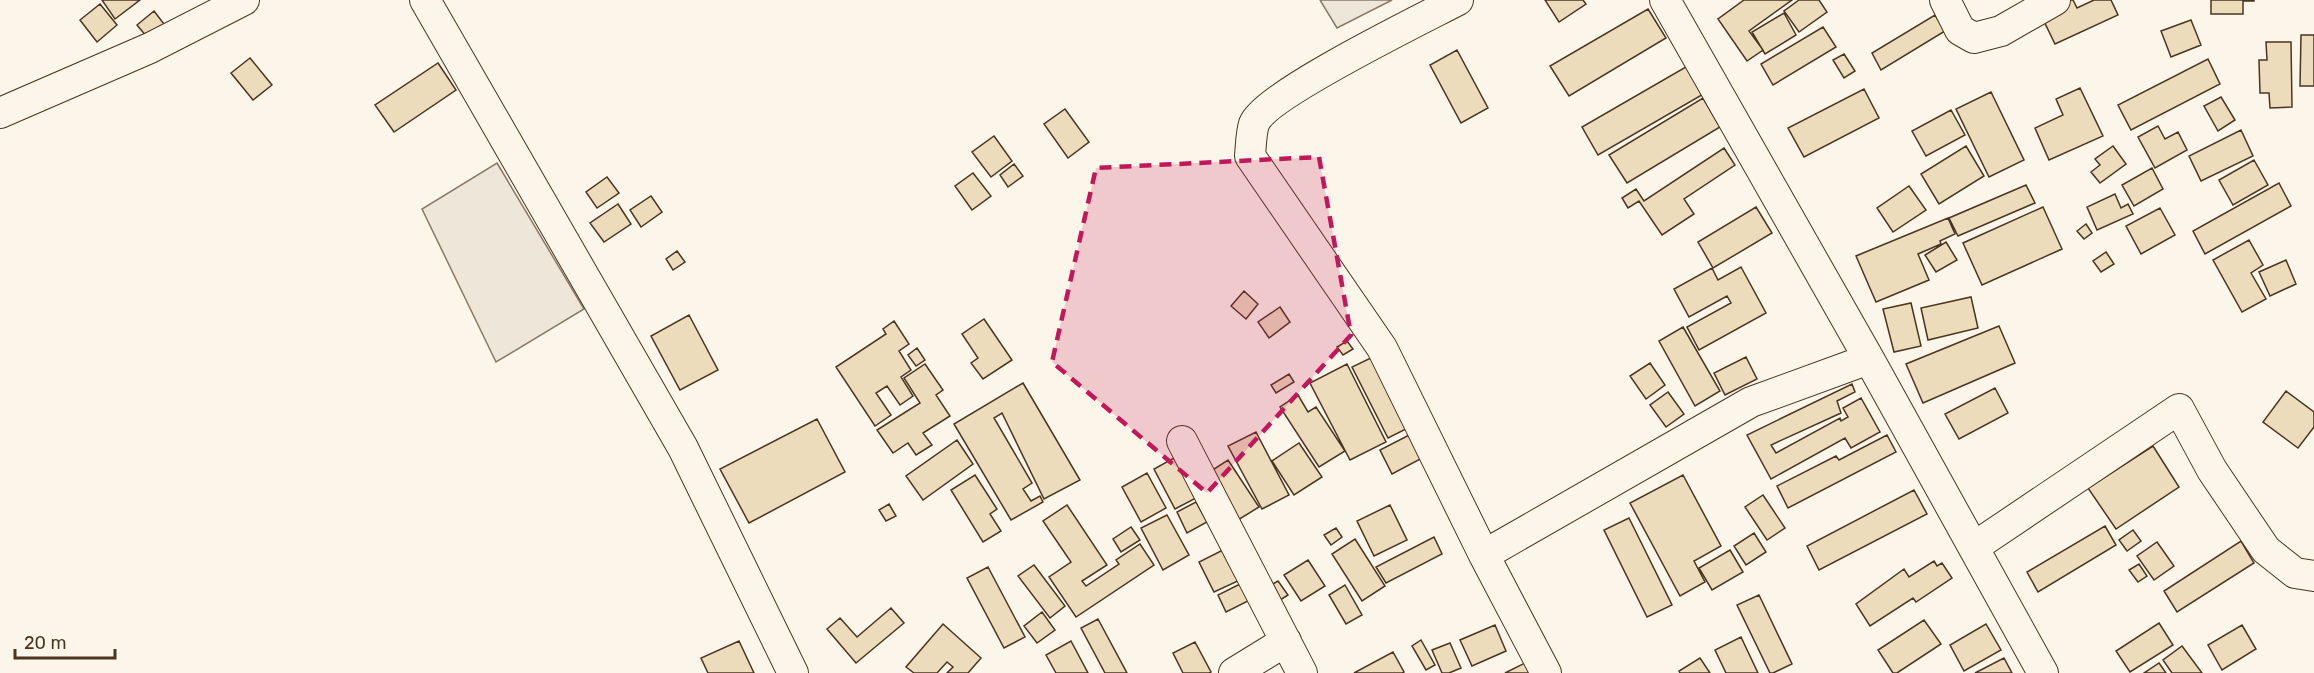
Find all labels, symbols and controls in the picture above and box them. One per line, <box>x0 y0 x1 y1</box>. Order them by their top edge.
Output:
scale bar <box>15 622 116 660</box>
text: 20 m <box>24 632 66 654</box>

